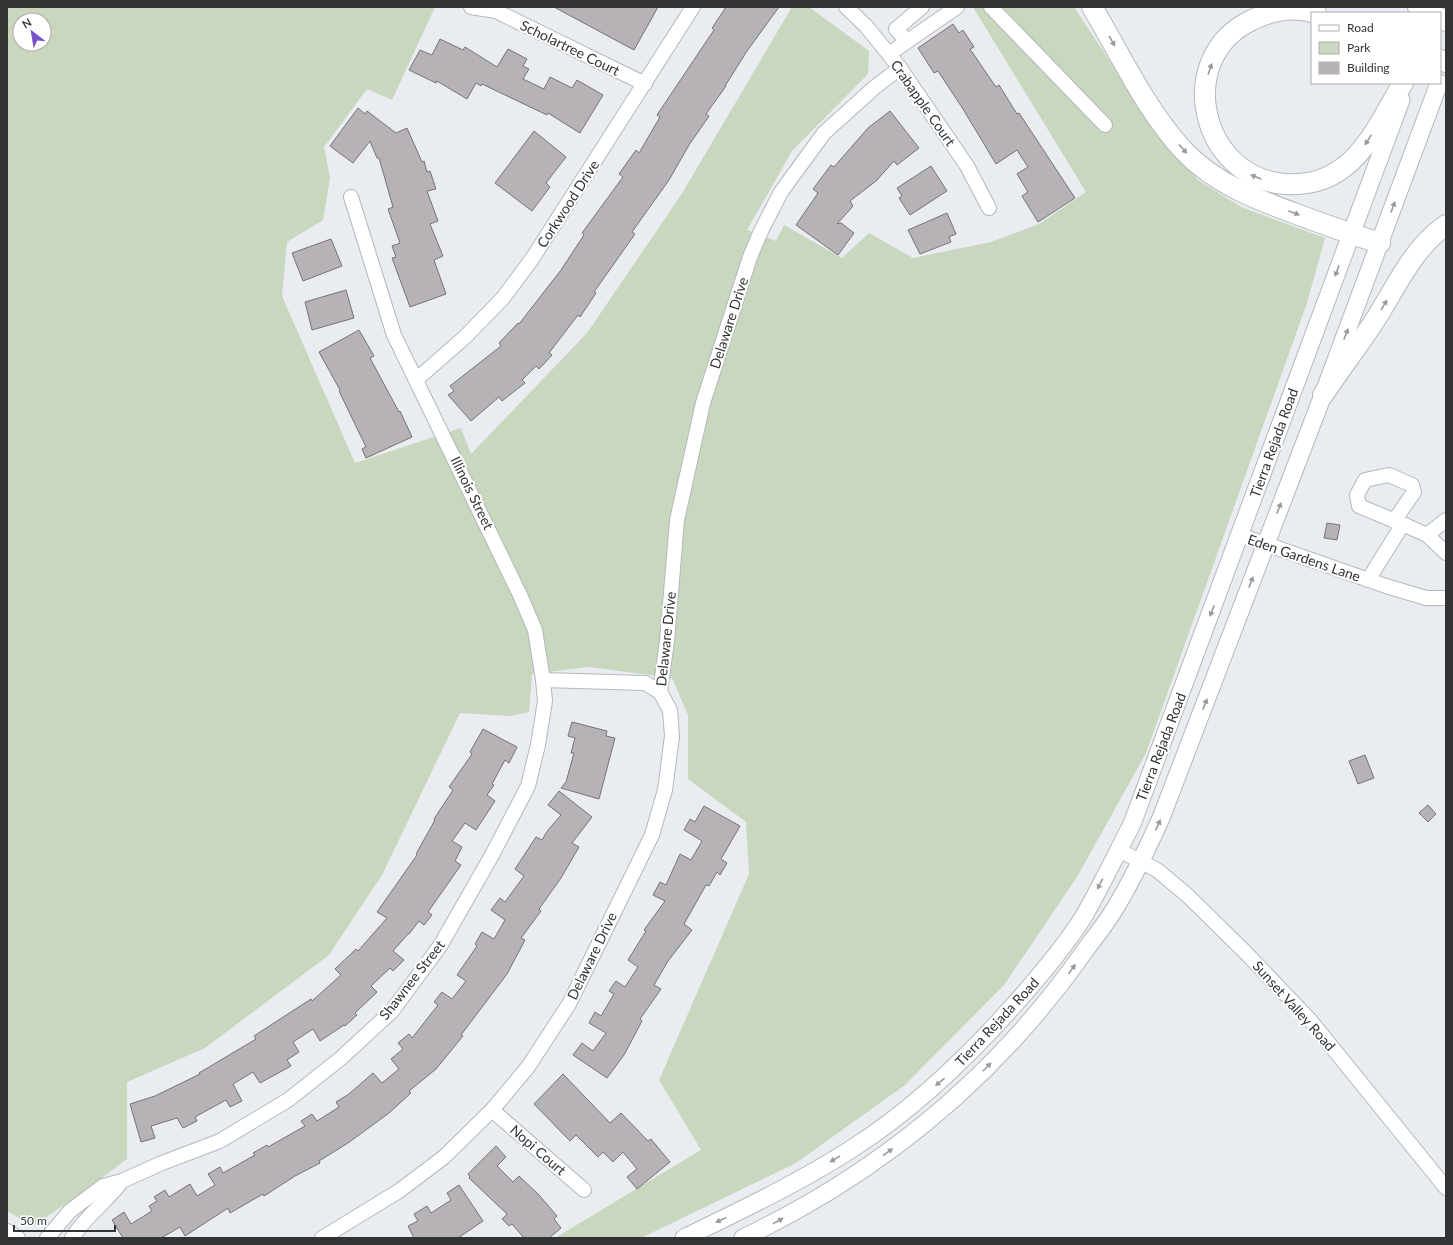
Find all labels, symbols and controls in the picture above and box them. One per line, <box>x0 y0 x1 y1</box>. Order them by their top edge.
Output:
north arrow <box>12 12 52 52</box>
legend <box>1311 12 1441 84</box>
text: N <box>20 15 34 31</box>
street label: Scholartree Court <box>518 16 623 79</box>
text: Road <box>1347 20 1374 35</box>
one-way arrow <box>1108 35 1115 47</box>
text: Park <box>1347 40 1371 55</box>
street label: Crabapple Court <box>887 56 959 149</box>
text: Building <box>1347 60 1390 75</box>
one-way arrow <box>1207 62 1213 74</box>
one-way arrow <box>1364 135 1372 145</box>
one-way arrow <box>1178 144 1188 154</box>
street label: Corkwood Drive <box>533 157 602 251</box>
one-way arrow <box>1251 174 1262 180</box>
one-way arrow <box>1391 200 1397 212</box>
one-way arrow <box>1289 211 1301 217</box>
one-way arrow <box>1334 265 1340 277</box>
street label: Delaware Drive <box>706 275 751 371</box>
one-way arrow <box>1380 299 1387 311</box>
one-way arrow <box>1343 328 1349 340</box>
street label: Tierra Rejada Road <box>1246 386 1301 500</box>
street label: Illinois Street <box>447 453 497 532</box>
one-way arrow <box>1277 501 1283 513</box>
street label: Eden Gardens Lane <box>1245 530 1363 585</box>
one-way arrow <box>1248 576 1254 588</box>
street label: Delaware Drive <box>652 591 679 687</box>
one-way arrow <box>1208 606 1214 618</box>
street label: Tierra Rejada Road <box>1132 690 1189 804</box>
one-way arrow <box>1202 697 1208 709</box>
one-way arrow <box>1155 819 1161 831</box>
one-way arrow <box>1097 878 1104 890</box>
street label: Delaware Drive <box>563 909 620 1002</box>
street label: Shawnee Street <box>375 937 448 1023</box>
street label: Sunset Valley Road <box>1249 957 1339 1054</box>
one-way arrow <box>1068 964 1076 975</box>
street label: Tierra Rejada Road <box>951 974 1042 1070</box>
one-way arrow <box>982 1062 992 1072</box>
one-way arrow <box>934 1078 945 1086</box>
street label: Nopi Court <box>507 1121 570 1178</box>
one-way arrow <box>883 1148 893 1156</box>
one-way arrow <box>829 1155 841 1162</box>
scale bar <box>14 1207 115 1233</box>
text: 50 m <box>20 1213 47 1228</box>
one-way arrow <box>715 1217 726 1223</box>
one-way arrow <box>772 1217 784 1224</box>

